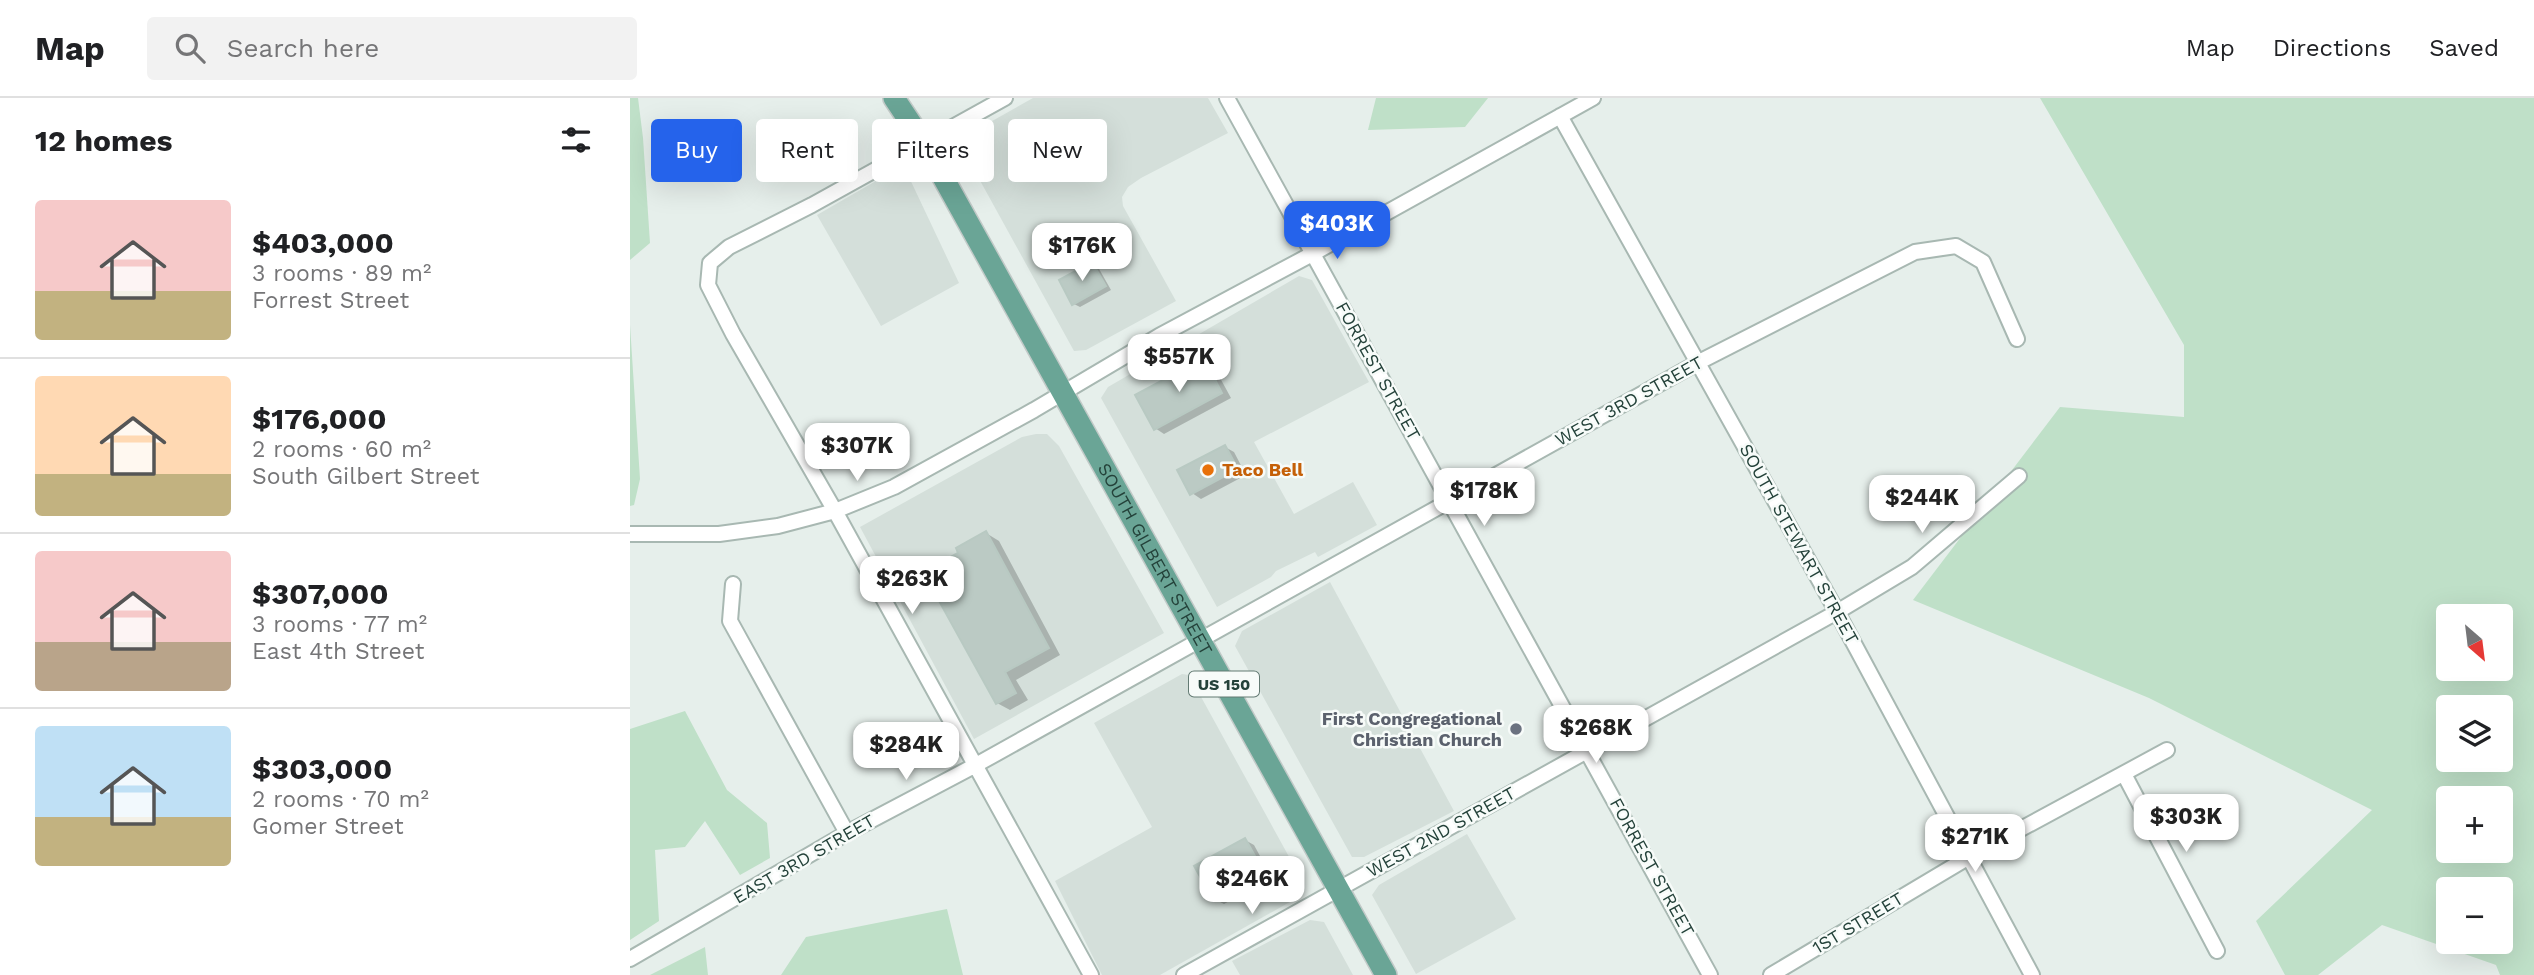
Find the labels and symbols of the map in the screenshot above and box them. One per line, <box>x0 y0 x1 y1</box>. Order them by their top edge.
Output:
pin: $403K <box>1288 202 1386 261</box>
pin: $176K <box>1033 223 1131 283</box>
street label: FORREST STREET <box>1332 298 1425 444</box>
pin: $557K <box>1130 334 1228 394</box>
street label: WEST 3RD STREET <box>1551 351 1706 450</box>
pin: $307K <box>808 424 906 483</box>
street label: SOUTH STEWART STREET <box>1736 440 1863 648</box>
street label: SOUTH GILBERT STREET <box>1094 459 1217 659</box>
place label: Taco Bell <box>1222 459 1303 480</box>
marker: Taco Bell <box>1200 462 1216 478</box>
pin: $178K <box>1435 468 1533 528</box>
pin: $244K <box>1873 476 1971 535</box>
pin: $263K <box>863 556 961 616</box>
north arrow <box>2436 604 2513 681</box>
road number: US 150 <box>1189 671 1259 696</box>
pin: $268K <box>1547 706 1645 765</box>
place label: First Congregational Christian Church <box>1322 708 1502 750</box>
marker: First Congregational Christian Church <box>1508 721 1524 737</box>
pin: $284K <box>857 722 955 782</box>
street label: WEST 2ND STREET <box>1363 782 1519 881</box>
street label: FORREST STREET <box>1606 794 1699 940</box>
pin: $303K <box>2137 794 2235 854</box>
street label: EAST 3RD STREET <box>729 809 878 908</box>
pin: $271K <box>1926 814 2024 874</box>
pin: $246K <box>1203 856 1301 916</box>
street label: 1ST STREET <box>1809 887 1907 958</box>

